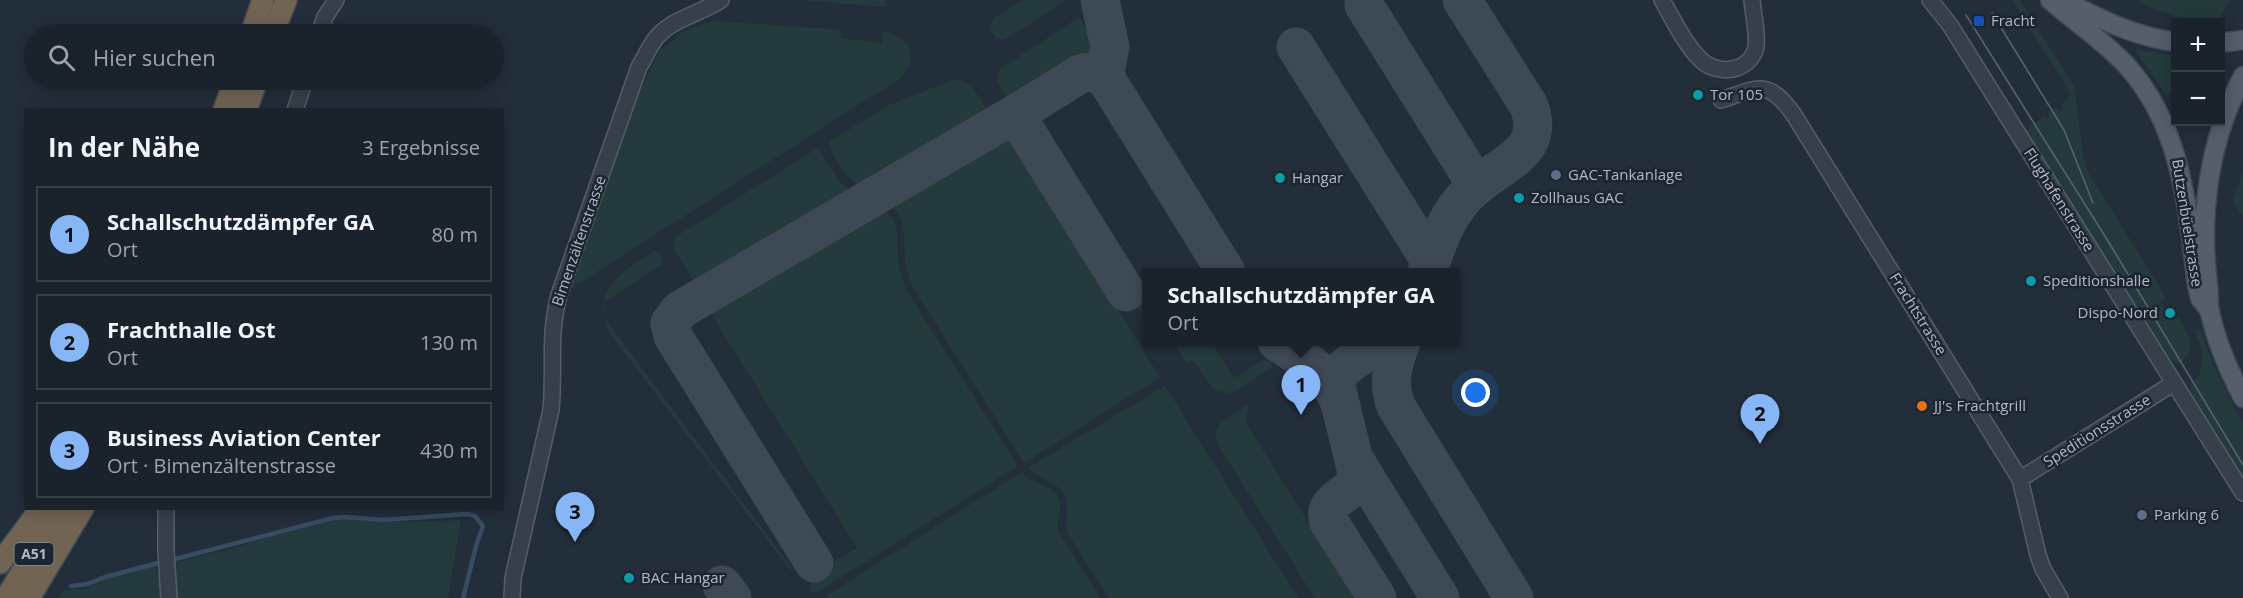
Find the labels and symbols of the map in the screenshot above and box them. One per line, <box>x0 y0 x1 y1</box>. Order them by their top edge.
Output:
place label: Fracht <box>1991 10 2035 30</box>
marker: Fracht <box>1972 14 1986 28</box>
place label: Tor 105 <box>1710 84 1763 104</box>
marker: Tor 105 <box>1691 88 1705 102</box>
street label: Flughafenstrasse <box>2020 144 2100 255</box>
street label: Butzenbüelstrasse <box>2168 157 2208 288</box>
place label: GAC-Tankanlage <box>1568 164 1683 184</box>
place label: Hangar <box>1292 167 1343 187</box>
marker: GAC-Tankanlage <box>1549 168 1563 182</box>
marker: Hangar <box>1273 171 1287 185</box>
street label: Bimenzältenstrasse <box>546 173 610 309</box>
place label: Zollhaus GAC <box>1531 187 1624 207</box>
marker: Zollhaus GAC <box>1512 191 1526 205</box>
street label: Frachtstrasse <box>1886 268 1952 358</box>
place label: Speditionshalle <box>2043 270 2150 290</box>
marker: Speditionshalle <box>2024 274 2038 288</box>
place label: Dispo-Nord <box>2078 302 2158 322</box>
marker: Dispo-Nord <box>2163 306 2177 320</box>
pin: 1 <box>1282 366 1320 415</box>
your location <box>1461 378 1490 407</box>
street label: Speditionsstrasse <box>2039 389 2154 471</box>
pin: 2 <box>1740 394 1780 444</box>
place label: JJ's Frachtgrill <box>1932 395 2026 415</box>
marker: JJ's Frachtgrill <box>1915 399 1929 413</box>
pin: 3 <box>556 492 594 542</box>
place label: Parking 6 <box>2154 504 2219 524</box>
marker: Parking 6 <box>2135 508 2149 522</box>
road number: A51 <box>15 543 54 565</box>
place label: BAC Hangar <box>641 567 725 587</box>
marker: BAC Hangar <box>622 571 636 585</box>

